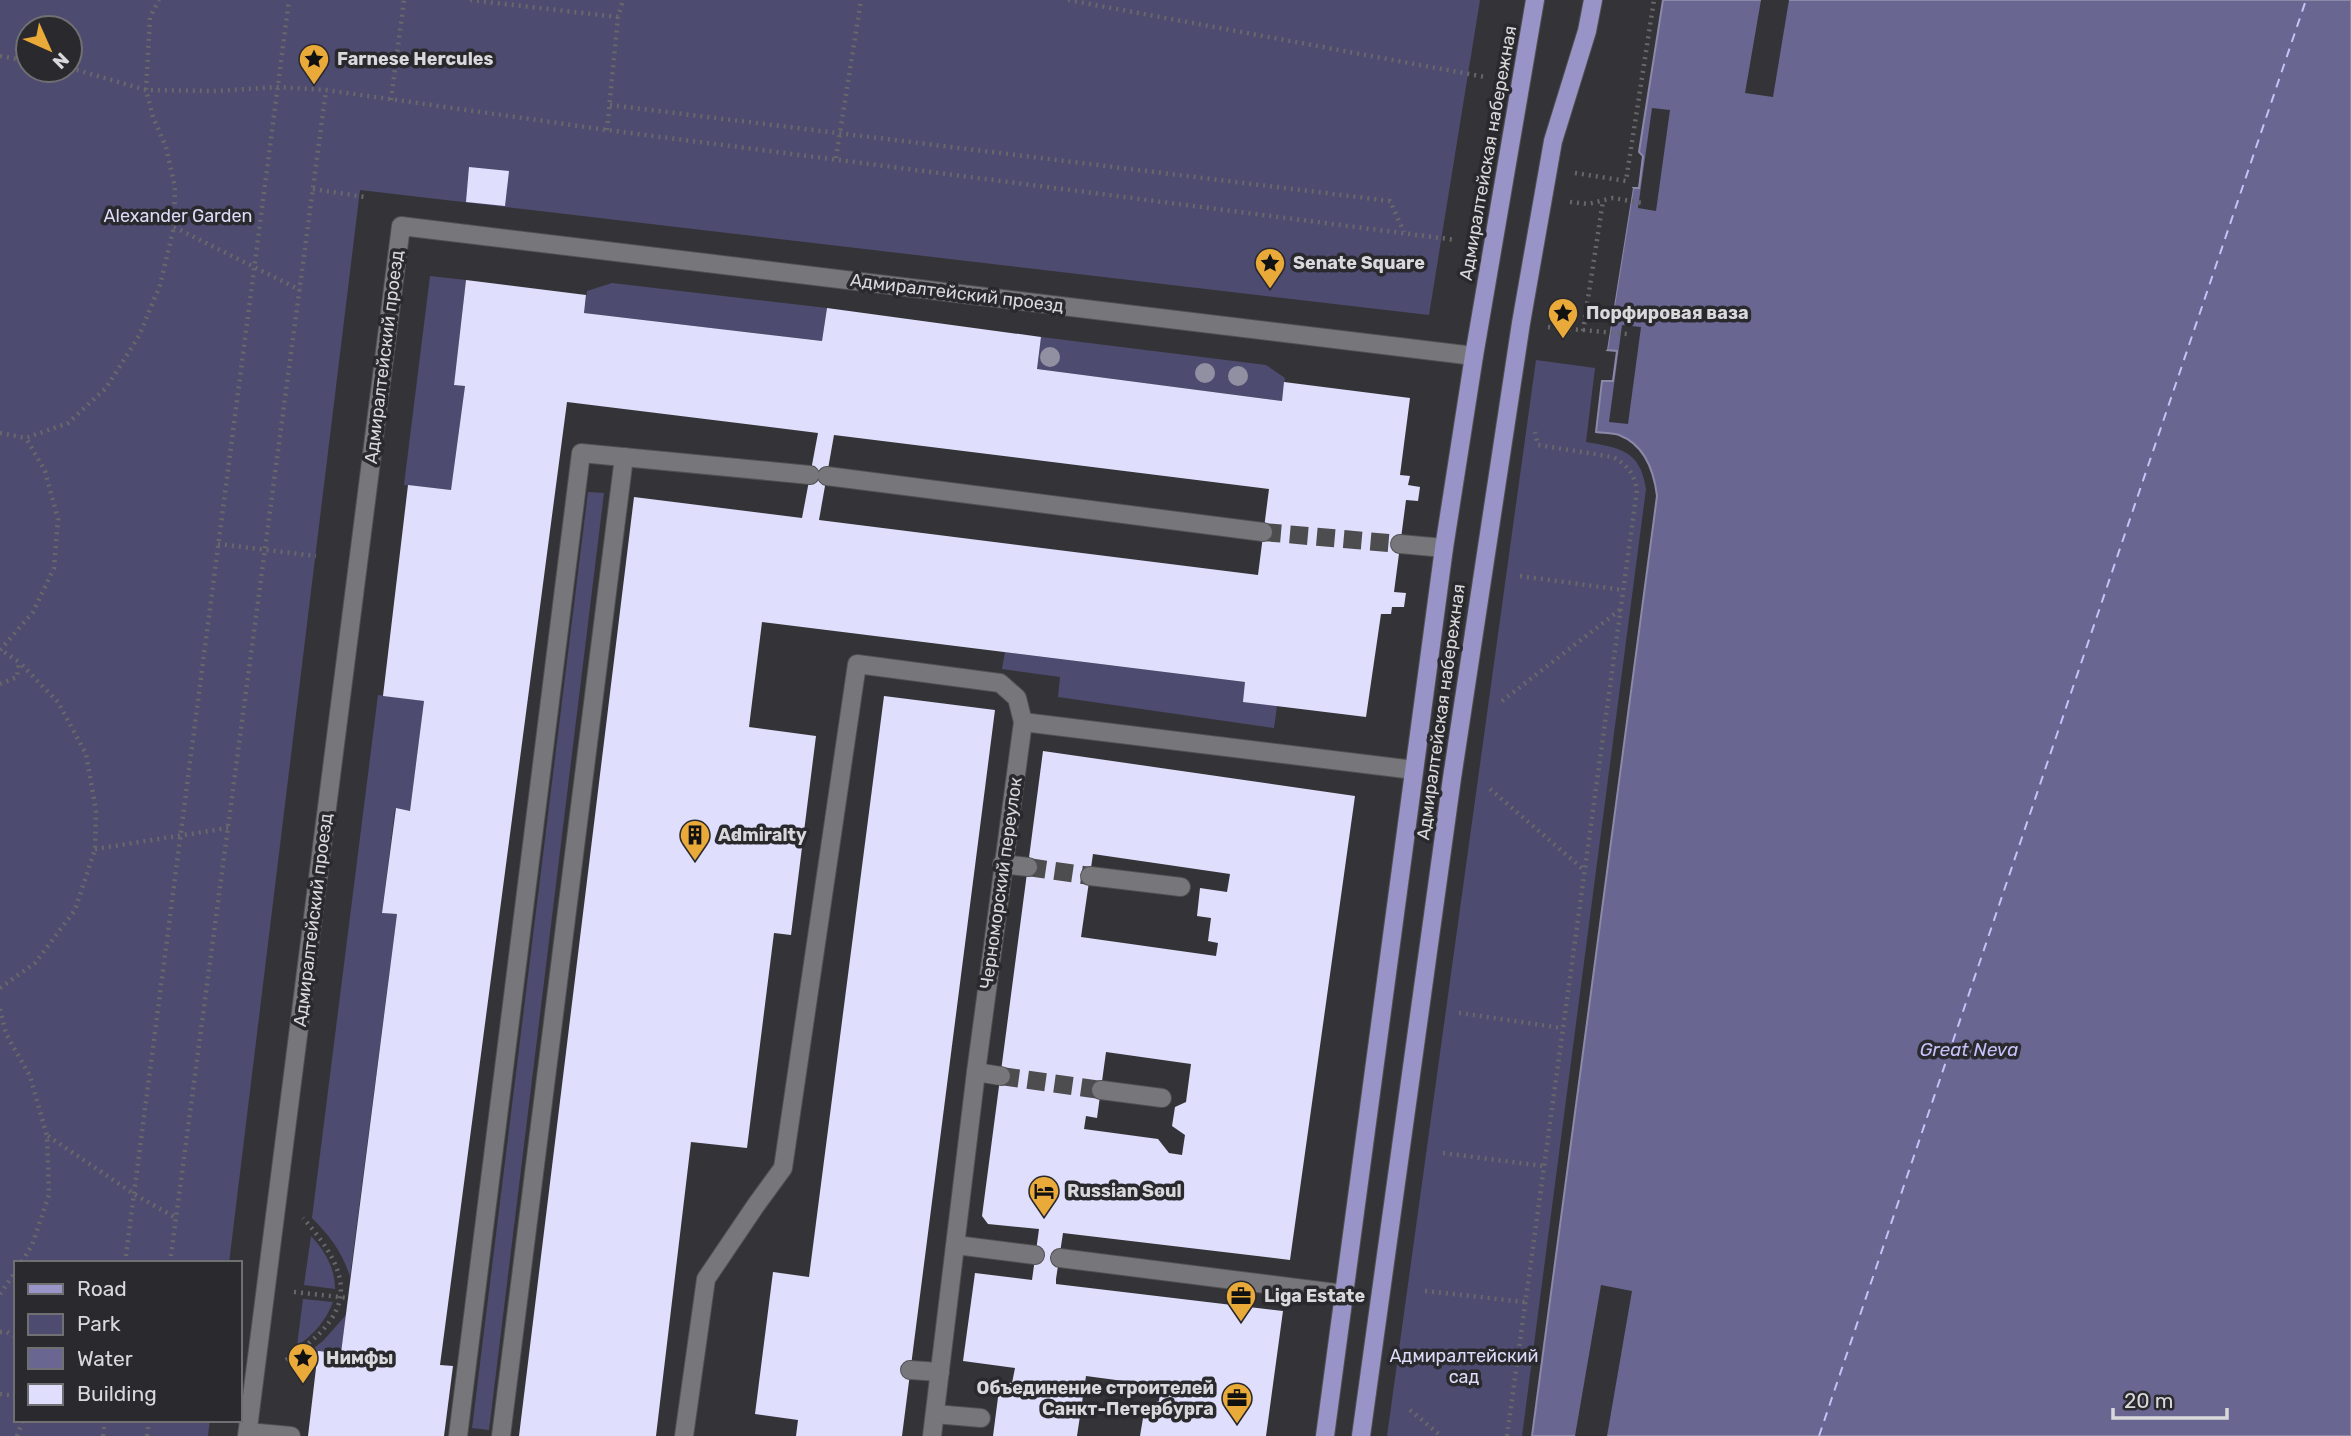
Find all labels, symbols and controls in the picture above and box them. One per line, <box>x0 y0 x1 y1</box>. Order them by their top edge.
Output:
north arrow <box>14 14 84 84</box>
street label: Адмиралтейская набережная <box>1455 24 1521 282</box>
place icon: Farnese Hercules <box>297 42 331 86</box>
text: N <box>48 48 74 74</box>
place label: Farnese Hercules <box>337 48 493 70</box>
park label: Alexander Garden <box>104 205 252 227</box>
place icon: Senate Square <box>1253 246 1287 290</box>
street label: Адмиралтейский проезд <box>360 249 408 465</box>
place label: Senate Square <box>1293 252 1425 274</box>
street label: Адмиралтейский проезд <box>849 269 1065 317</box>
place icon: Порфировая ваза <box>1546 296 1580 340</box>
place label: Порфировая ваза <box>1586 302 1749 324</box>
street label: Адмиралтейская набережная <box>1412 582 1470 842</box>
street label: Черноморский переулок <box>975 775 1027 991</box>
street label: Адмиралтейский проезд <box>289 812 337 1028</box>
building icon: Admiralty <box>678 818 712 862</box>
place label: Admiralty <box>718 824 807 846</box>
water label: Great Neva <box>1920 1038 2018 1061</box>
hotel icon: Russian Soul <box>1027 1174 1061 1218</box>
place label: Russian Soul <box>1067 1180 1182 1202</box>
legend <box>14 1261 242 1422</box>
text: Road <box>77 1276 127 1301</box>
office icon: Liga Estate <box>1224 1279 1258 1323</box>
place label: Liga Estate <box>1264 1285 1366 1307</box>
text: Park <box>77 1311 121 1336</box>
place icon: Нимфы <box>286 1341 320 1385</box>
park label: Адмиралтейский сад <box>1390 1345 1538 1388</box>
text: Water <box>77 1346 133 1371</box>
place label: Нимфы <box>326 1347 393 1369</box>
scale bar <box>2113 1376 2227 1420</box>
place label: Объединение строителей Санкт-Петербурга <box>977 1377 1214 1420</box>
text: Building <box>77 1381 157 1406</box>
office icon: Объединение строителей Санкт-Петербурга <box>1220 1381 1254 1425</box>
text: 20 m <box>2124 1388 2173 1413</box>

